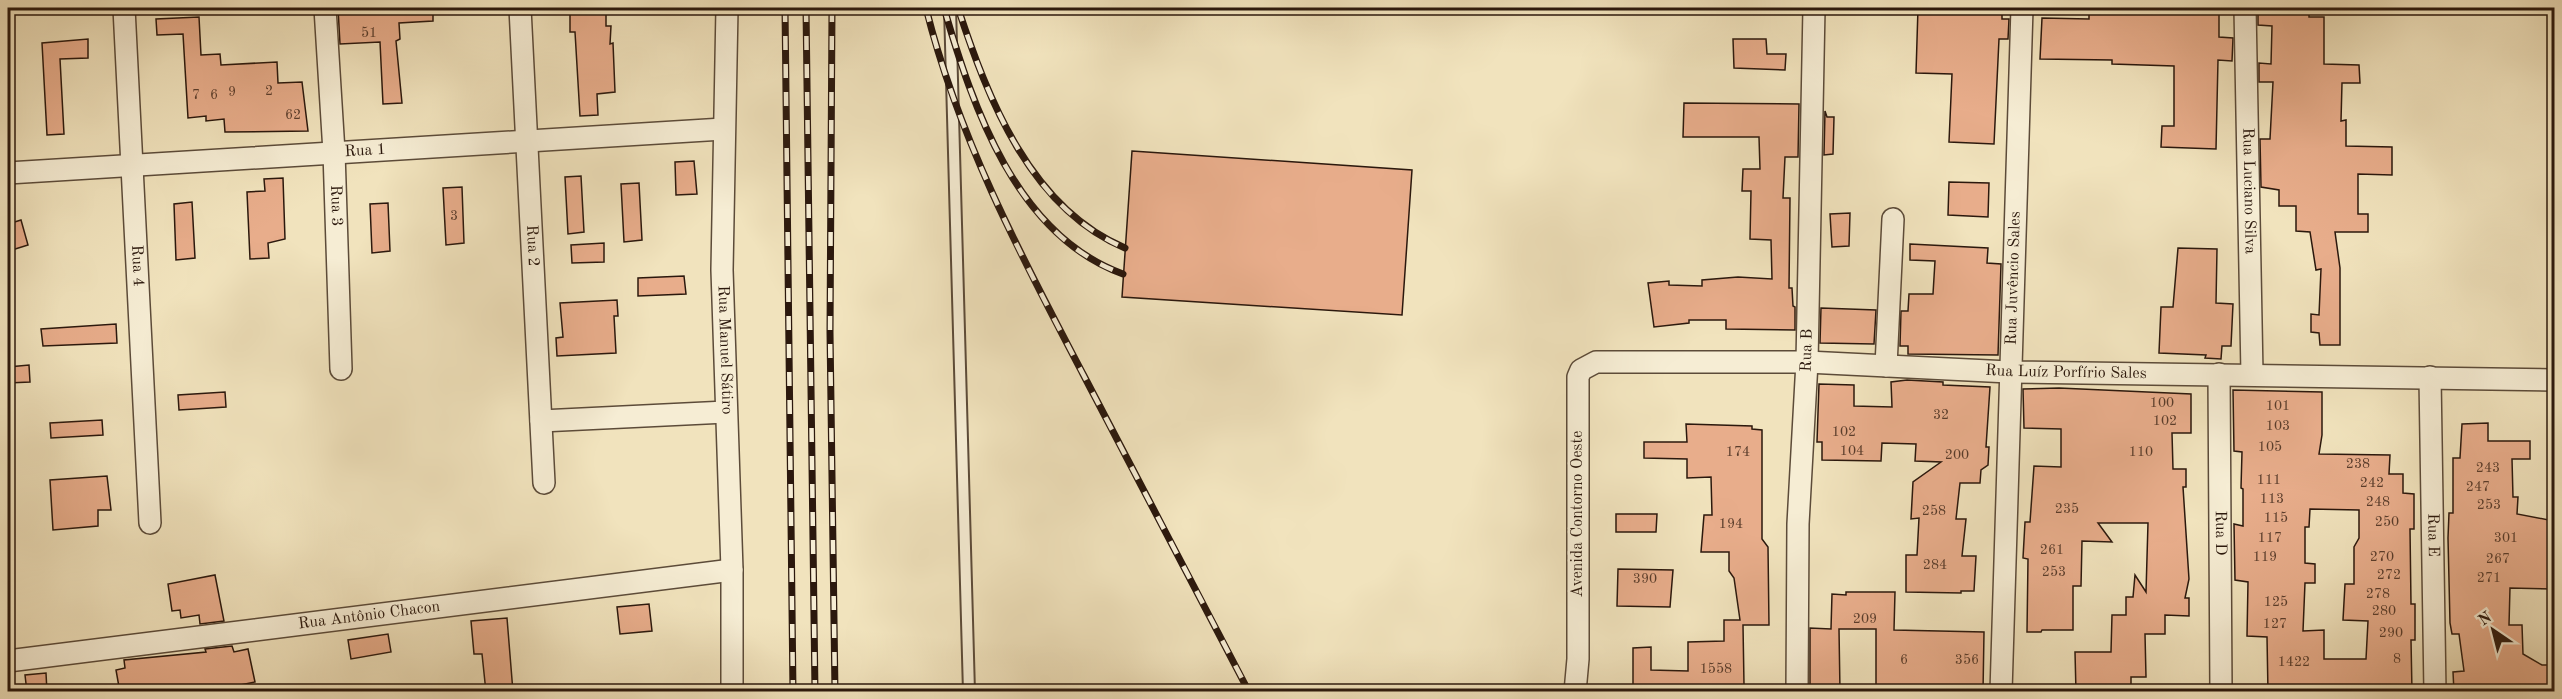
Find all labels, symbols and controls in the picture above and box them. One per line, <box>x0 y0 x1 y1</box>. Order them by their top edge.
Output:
house number: 51 <box>361 26 377 40</box>
house number: 2 <box>265 84 273 98</box>
house number: 9 <box>228 85 236 99</box>
house number: 7 <box>192 88 200 102</box>
house number: 6 <box>210 88 218 102</box>
house number: 62 <box>285 108 301 122</box>
street label: Rua Luciano Silva <box>2239 128 2258 254</box>
street label: Rua 1 <box>344 142 387 160</box>
street label: Rua 3 <box>327 185 344 227</box>
house number: 3 <box>450 209 458 223</box>
street label: Rua Juvêncio Sales <box>2004 211 2024 345</box>
street label: Rua 2 <box>523 224 541 267</box>
street label: Rua 4 <box>128 244 146 287</box>
street label: Rua Manuel Sátiro <box>715 285 735 415</box>
street label: Rua B <box>1798 328 1816 372</box>
street label: Rua Luíz Porfírio Sales <box>1985 363 2147 382</box>
house number: 100 <box>2150 396 2174 410</box>
house number: 101 <box>2266 399 2290 413</box>
house number: 32 <box>1933 408 1949 422</box>
house number: 102 <box>2153 414 2177 428</box>
house number: 103 <box>2266 419 2290 433</box>
house number: 102 <box>1832 425 1856 439</box>
street label: Avenida Contorno Oeste <box>1570 431 1586 597</box>
house number: 105 <box>2258 440 2282 454</box>
house number: 104 <box>1840 444 1864 458</box>
house number: 174 <box>1726 445 1750 459</box>
house number: 110 <box>2129 445 2153 459</box>
house number: 200 <box>1945 448 1969 462</box>
house number: 238 <box>2346 457 2370 471</box>
house number: 243 <box>2476 461 2500 475</box>
house number: 111 <box>2257 473 2281 487</box>
house number: 242 <box>2360 476 2384 490</box>
house number: 247 <box>2466 480 2490 494</box>
house number: 113 <box>2260 492 2284 506</box>
house number: 248 <box>2366 495 2390 509</box>
house number: 253 <box>2477 498 2501 512</box>
house number: 235 <box>2055 502 2079 516</box>
house number: 258 <box>1922 504 1946 518</box>
street label: Rua D <box>2212 511 2228 555</box>
house number: 115 <box>2264 511 2288 525</box>
street label: Rua E <box>2424 513 2441 557</box>
house number: 250 <box>2375 515 2399 529</box>
house number: 194 <box>1719 517 1743 531</box>
house number: 117 <box>2258 531 2282 545</box>
house number: 301 <box>2494 531 2518 545</box>
house number: 261 <box>2040 543 2064 557</box>
house number: 119 <box>2253 550 2277 564</box>
house number: 270 <box>2370 550 2394 564</box>
house number: 267 <box>2486 552 2510 566</box>
house number: 284 <box>1923 558 1947 572</box>
house number: 253 <box>2042 565 2066 579</box>
house number: 272 <box>2377 568 2401 582</box>
house number: 271 <box>2477 571 2501 585</box>
house number: 390 <box>1633 572 1657 586</box>
house number: 278 <box>2366 587 2390 601</box>
house number: 125 <box>2264 595 2288 609</box>
street label: Rua Antônio Chacon <box>297 599 442 632</box>
north arrow <box>2463 600 2523 660</box>
house number: 280 <box>2372 604 2396 618</box>
text: N <box>2476 609 2496 629</box>
house number: 209 <box>1853 612 1877 626</box>
house number: 127 <box>2263 617 2287 631</box>
house number: 290 <box>2379 626 2403 640</box>
house number: 8 <box>2393 652 2401 666</box>
house number: 6 <box>1900 653 1908 667</box>
house number: 356 <box>1955 653 1979 667</box>
house number: 1422 <box>2278 655 2310 669</box>
house number: 1558 <box>1700 662 1732 676</box>

